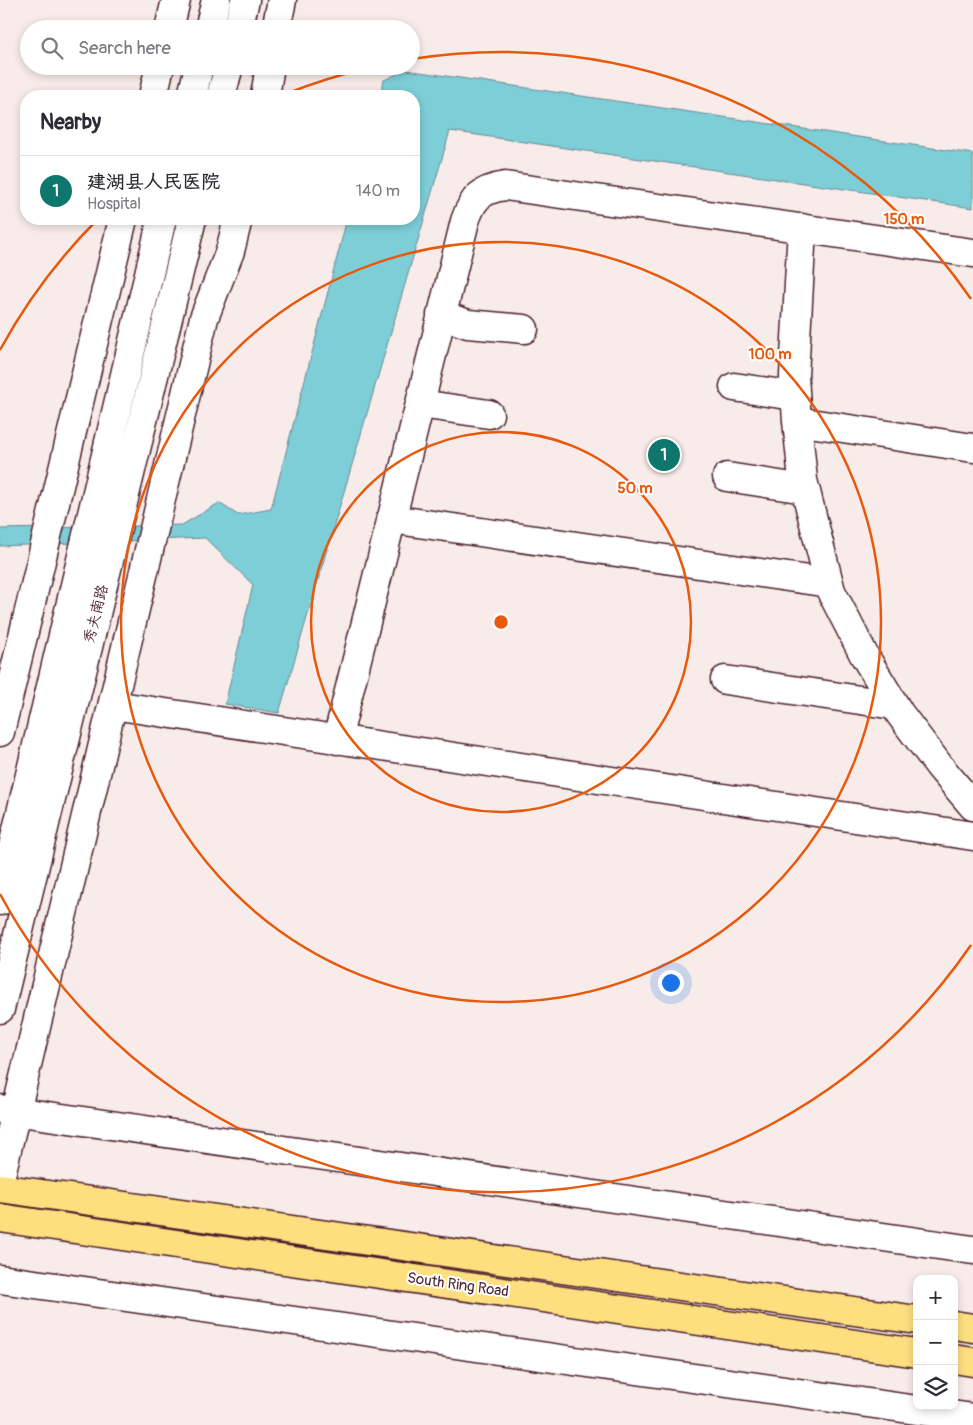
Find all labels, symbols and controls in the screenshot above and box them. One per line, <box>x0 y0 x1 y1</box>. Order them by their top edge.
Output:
search box <box>20 20 420 75</box>
icon: search <box>38 34 66 62</box>
text: Search here <box>78 36 171 60</box>
text: Nearby <box>40 109 101 136</box>
text: 建湖县人民医院 <box>87 170 220 194</box>
text: 1 <box>53 181 59 201</box>
text: 140 m <box>356 181 400 201</box>
text: Hospital <box>87 194 141 214</box>
text: 150 m <box>884 210 924 229</box>
text: 100 m <box>749 345 791 364</box>
pin: 1 <box>648 436 680 474</box>
text: 50 m <box>618 479 652 498</box>
street label: 秀夫南路 <box>80 583 112 645</box>
centre of rings <box>492 613 510 631</box>
your location <box>658 970 684 996</box>
street label: South Ring Road <box>406 1268 510 1302</box>
map controls <box>913 1275 958 1410</box>
button: + <box>913 1275 958 1320</box>
button: − <box>913 1320 958 1365</box>
button: layers <box>913 1365 958 1410</box>

